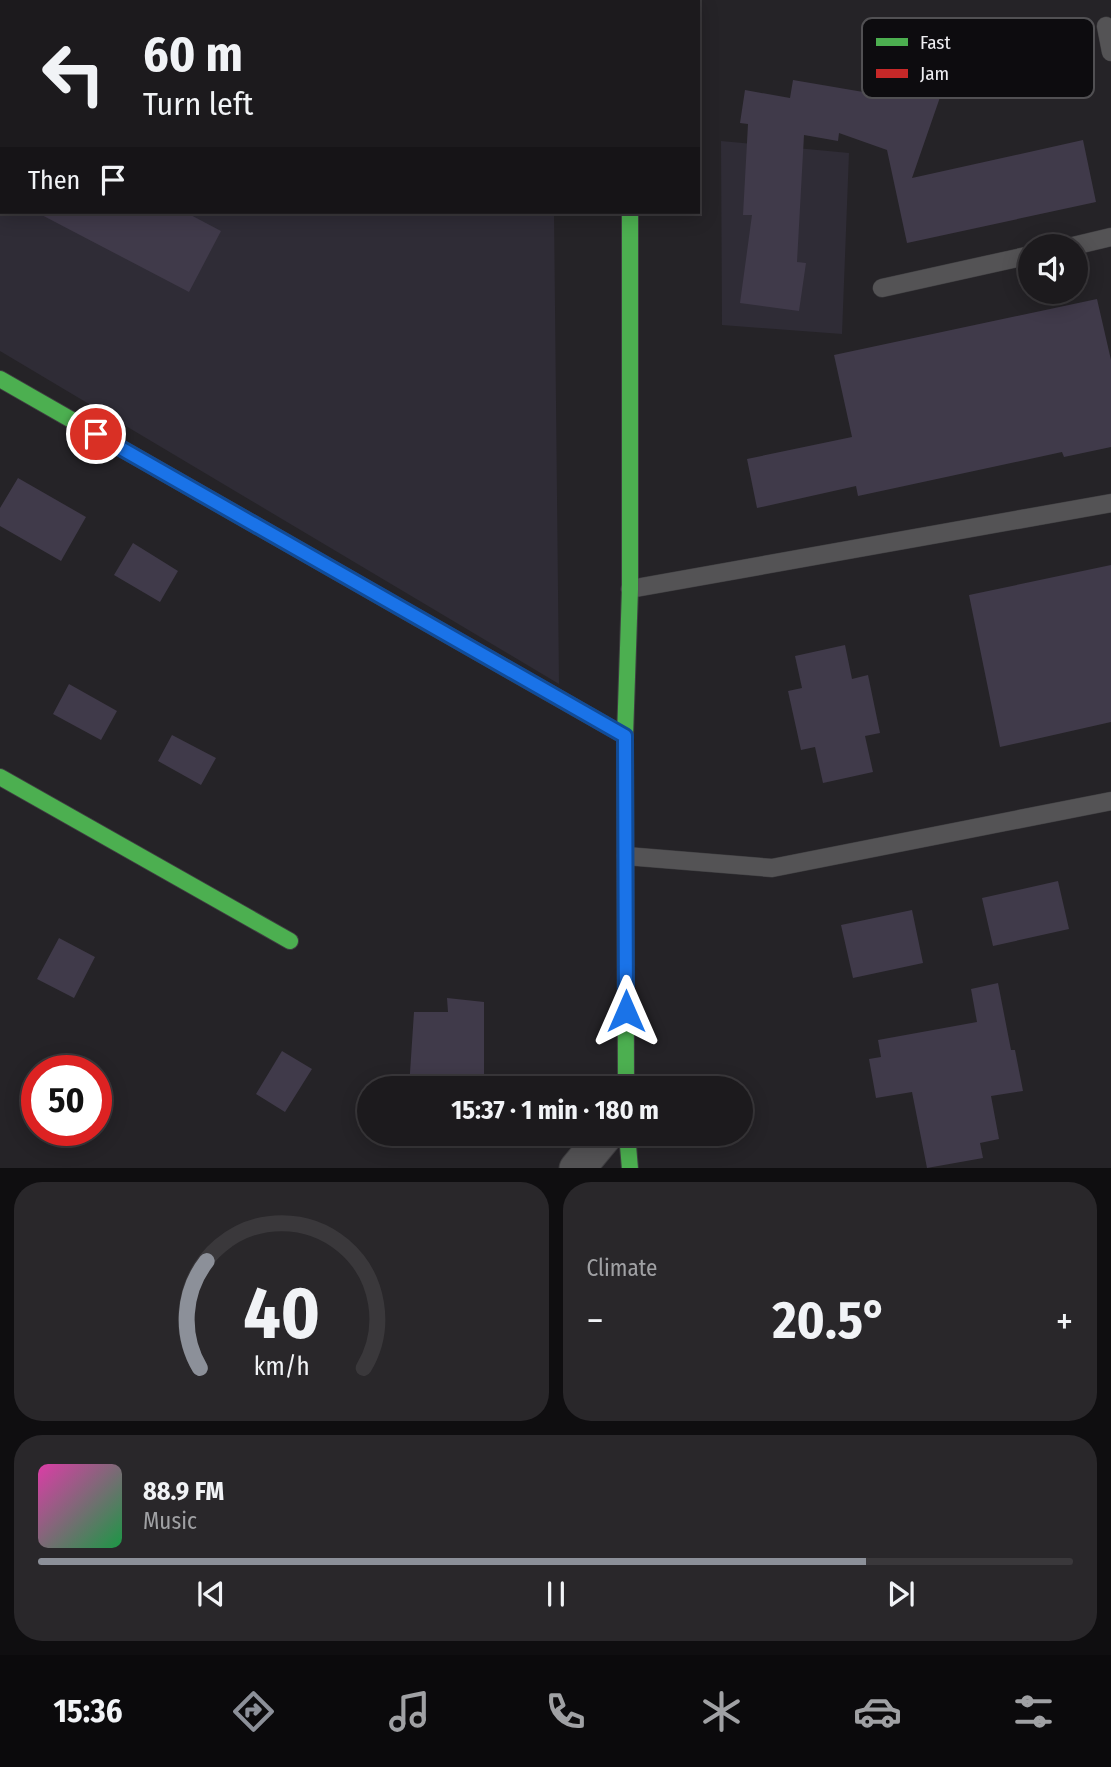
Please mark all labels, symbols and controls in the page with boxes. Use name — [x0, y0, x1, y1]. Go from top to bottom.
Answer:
legend — [862, 18, 1094, 98]
text: 60 m — [143, 25, 243, 84]
icon: left — [28, 28, 119, 119]
text: Fast — [920, 31, 951, 54]
text: Jam — [920, 62, 949, 85]
text: Turn left — [143, 85, 253, 123]
icon: arrive — [94, 161, 132, 199]
text: Then — [28, 165, 80, 196]
map controls — [1018, 234, 1088, 304]
button: sound — [1018, 234, 1088, 304]
pin — [66, 404, 126, 464]
icon: arrive — [77, 415, 115, 453]
position arrow — [589, 974, 663, 1048]
speed limit sign: 50 — [21, 1055, 112, 1146]
text: 15:37 · 1 min · 180 m — [451, 1095, 659, 1126]
text: Climate — [587, 1254, 657, 1282]
text: 40 — [243, 1270, 320, 1357]
text: 20.5° — [773, 1289, 887, 1352]
text: − — [587, 1298, 604, 1344]
text: + — [1056, 1298, 1073, 1344]
text: km/h — [253, 1351, 309, 1381]
text: 88.9 FM — [143, 1476, 224, 1507]
text: Music — [143, 1507, 197, 1535]
icon: previous — [192, 1575, 230, 1613]
icon: pause — [537, 1575, 575, 1613]
icon: next — [882, 1575, 920, 1613]
icon: directions — [229, 1687, 278, 1736]
icon: music — [385, 1687, 434, 1736]
icon: phone — [541, 1687, 590, 1736]
icon: climate — [697, 1687, 746, 1736]
icon: car — [853, 1687, 902, 1736]
icon: filters — [1009, 1687, 1058, 1736]
text: 15:36 — [53, 1692, 122, 1730]

